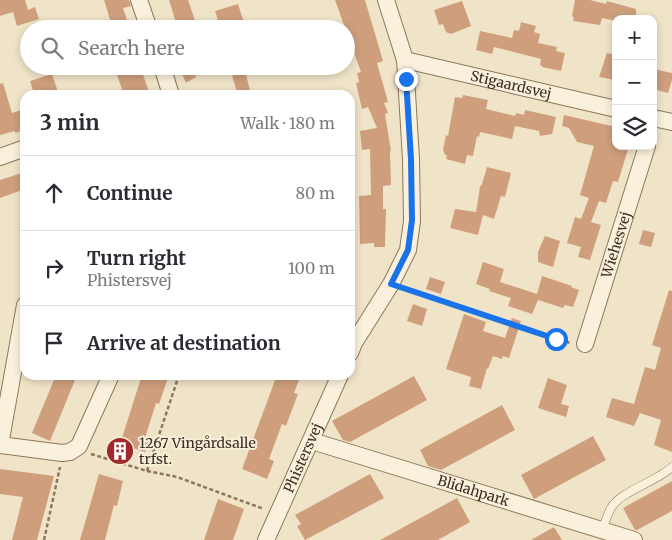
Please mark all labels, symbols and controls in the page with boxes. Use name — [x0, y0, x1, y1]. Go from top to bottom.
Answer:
map controls — [612, 15, 657, 150]
button: + — [612, 15, 657, 60]
search box — [20, 20, 355, 75]
icon: search — [38, 34, 66, 62]
text: Search here — [78, 36, 185, 60]
button: − — [612, 60, 657, 105]
street label: Stigaardsvej — [469, 67, 553, 103]
route end — [395, 68, 418, 91]
button: layers — [612, 105, 657, 150]
text: 3 min — [40, 109, 99, 136]
text: Walk · 180 m — [240, 113, 335, 133]
icon: ahead — [40, 179, 68, 207]
text: Continue — [87, 181, 173, 205]
text: 80 m — [296, 183, 335, 203]
street label: Wiehesvej — [597, 209, 635, 281]
text: Turn right — [87, 246, 186, 270]
icon: right — [40, 254, 68, 282]
text: 100 m — [288, 258, 335, 278]
text: Phistersvej — [87, 270, 172, 290]
route start — [545, 328, 568, 351]
icon: arrive — [40, 329, 68, 357]
text: Arrive at destination — [87, 331, 281, 355]
street label: Phistersvej — [279, 420, 326, 496]
place label: 1267 Vingårdsalle trfst. — [139, 434, 256, 468]
building icon: 1267 Vingårdsalle trfst. — [105, 436, 135, 466]
street label: Blidahpark — [435, 471, 512, 510]

